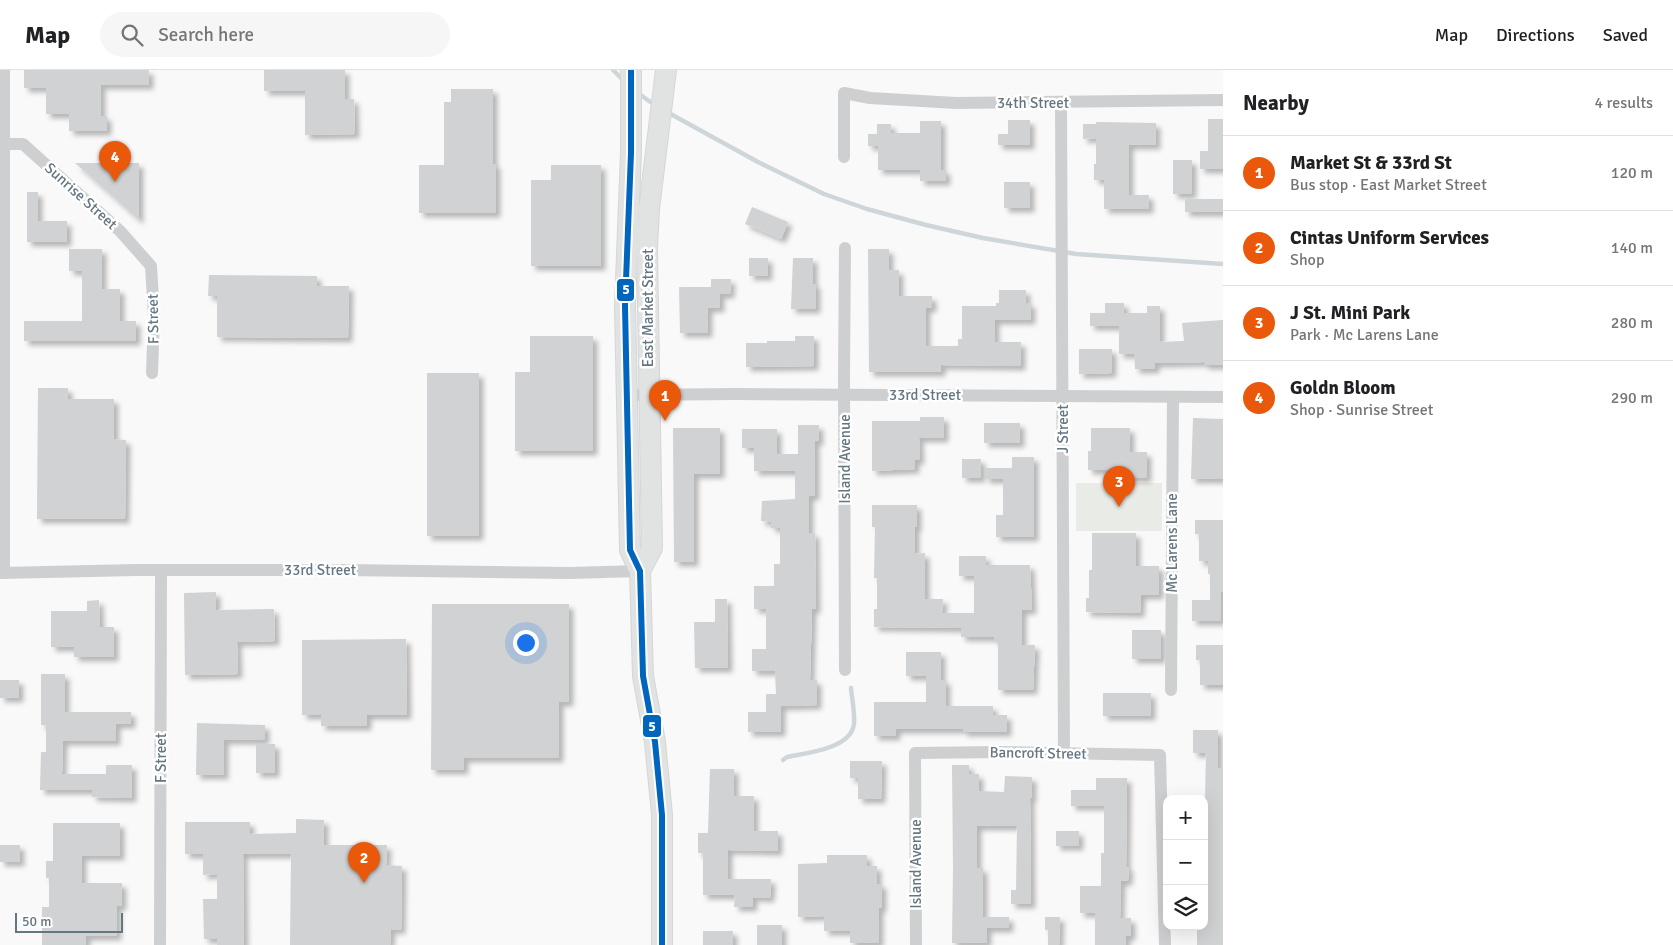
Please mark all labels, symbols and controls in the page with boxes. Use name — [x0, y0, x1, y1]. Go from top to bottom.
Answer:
search box — [100, 12, 450, 57]
text: Map — [25, 20, 70, 50]
icon: search — [118, 21, 146, 49]
text: Search here — [158, 23, 254, 47]
text: Map — [1435, 24, 1468, 46]
text: Directions — [1496, 24, 1575, 46]
text: Saved — [1603, 24, 1648, 46]
text: Nearby — [1243, 90, 1309, 116]
text: 4 results — [1594, 93, 1653, 113]
street label: 34th Street — [997, 94, 1069, 112]
pin: 4 — [99, 141, 131, 182]
text: Market St & 33rd St — [1290, 151, 1452, 175]
street label: Sunrise Street — [41, 159, 121, 233]
text: 1 — [1255, 163, 1263, 183]
text: 120 m — [1611, 163, 1653, 183]
text: Bus stop · East Market Street — [1290, 175, 1487, 195]
text: Cintas Uniform Services — [1290, 226, 1489, 250]
text: 2 — [1255, 238, 1263, 258]
text: 140 m — [1611, 238, 1653, 258]
street label: East Market Street — [639, 249, 657, 367]
text: Shop — [1290, 250, 1324, 270]
line badge: 5 — [616, 278, 635, 302]
text: 5 — [622, 281, 630, 298]
street label: F Street — [144, 294, 162, 344]
text: J St. Mini Park — [1290, 301, 1410, 325]
text: 3 — [1255, 313, 1263, 333]
text: 280 m — [1611, 313, 1653, 333]
text: Park · Mc Larens Lane — [1290, 325, 1439, 345]
text: Goldn Bloom — [1290, 376, 1396, 400]
pin: 1 — [649, 380, 681, 421]
street label: 33rd Street — [889, 386, 961, 404]
text: 4 — [1255, 388, 1263, 408]
text: 290 m — [1611, 388, 1653, 408]
text: Shop · Sunrise Street — [1290, 400, 1433, 420]
street label: J Street — [1054, 404, 1072, 454]
street label: Island Avenue — [836, 414, 854, 504]
pin: 3 — [1103, 466, 1135, 507]
street label: Mc Larens Lane — [1163, 493, 1181, 593]
street label: 33rd Street — [284, 561, 356, 579]
your location — [513, 630, 539, 656]
line badge: 5 — [642, 714, 662, 738]
text: 5 — [648, 718, 656, 735]
street label: F Street — [152, 733, 170, 783]
street label: Bancroft Street — [989, 743, 1087, 763]
map controls — [1163, 795, 1208, 930]
button: + — [1163, 795, 1208, 840]
street label: Island Avenue — [907, 819, 925, 909]
button: − — [1163, 840, 1208, 885]
pin: 2 — [348, 842, 380, 883]
button: layers — [1163, 885, 1208, 930]
scale bar — [15, 910, 122, 933]
text: 50 m — [22, 913, 51, 930]

